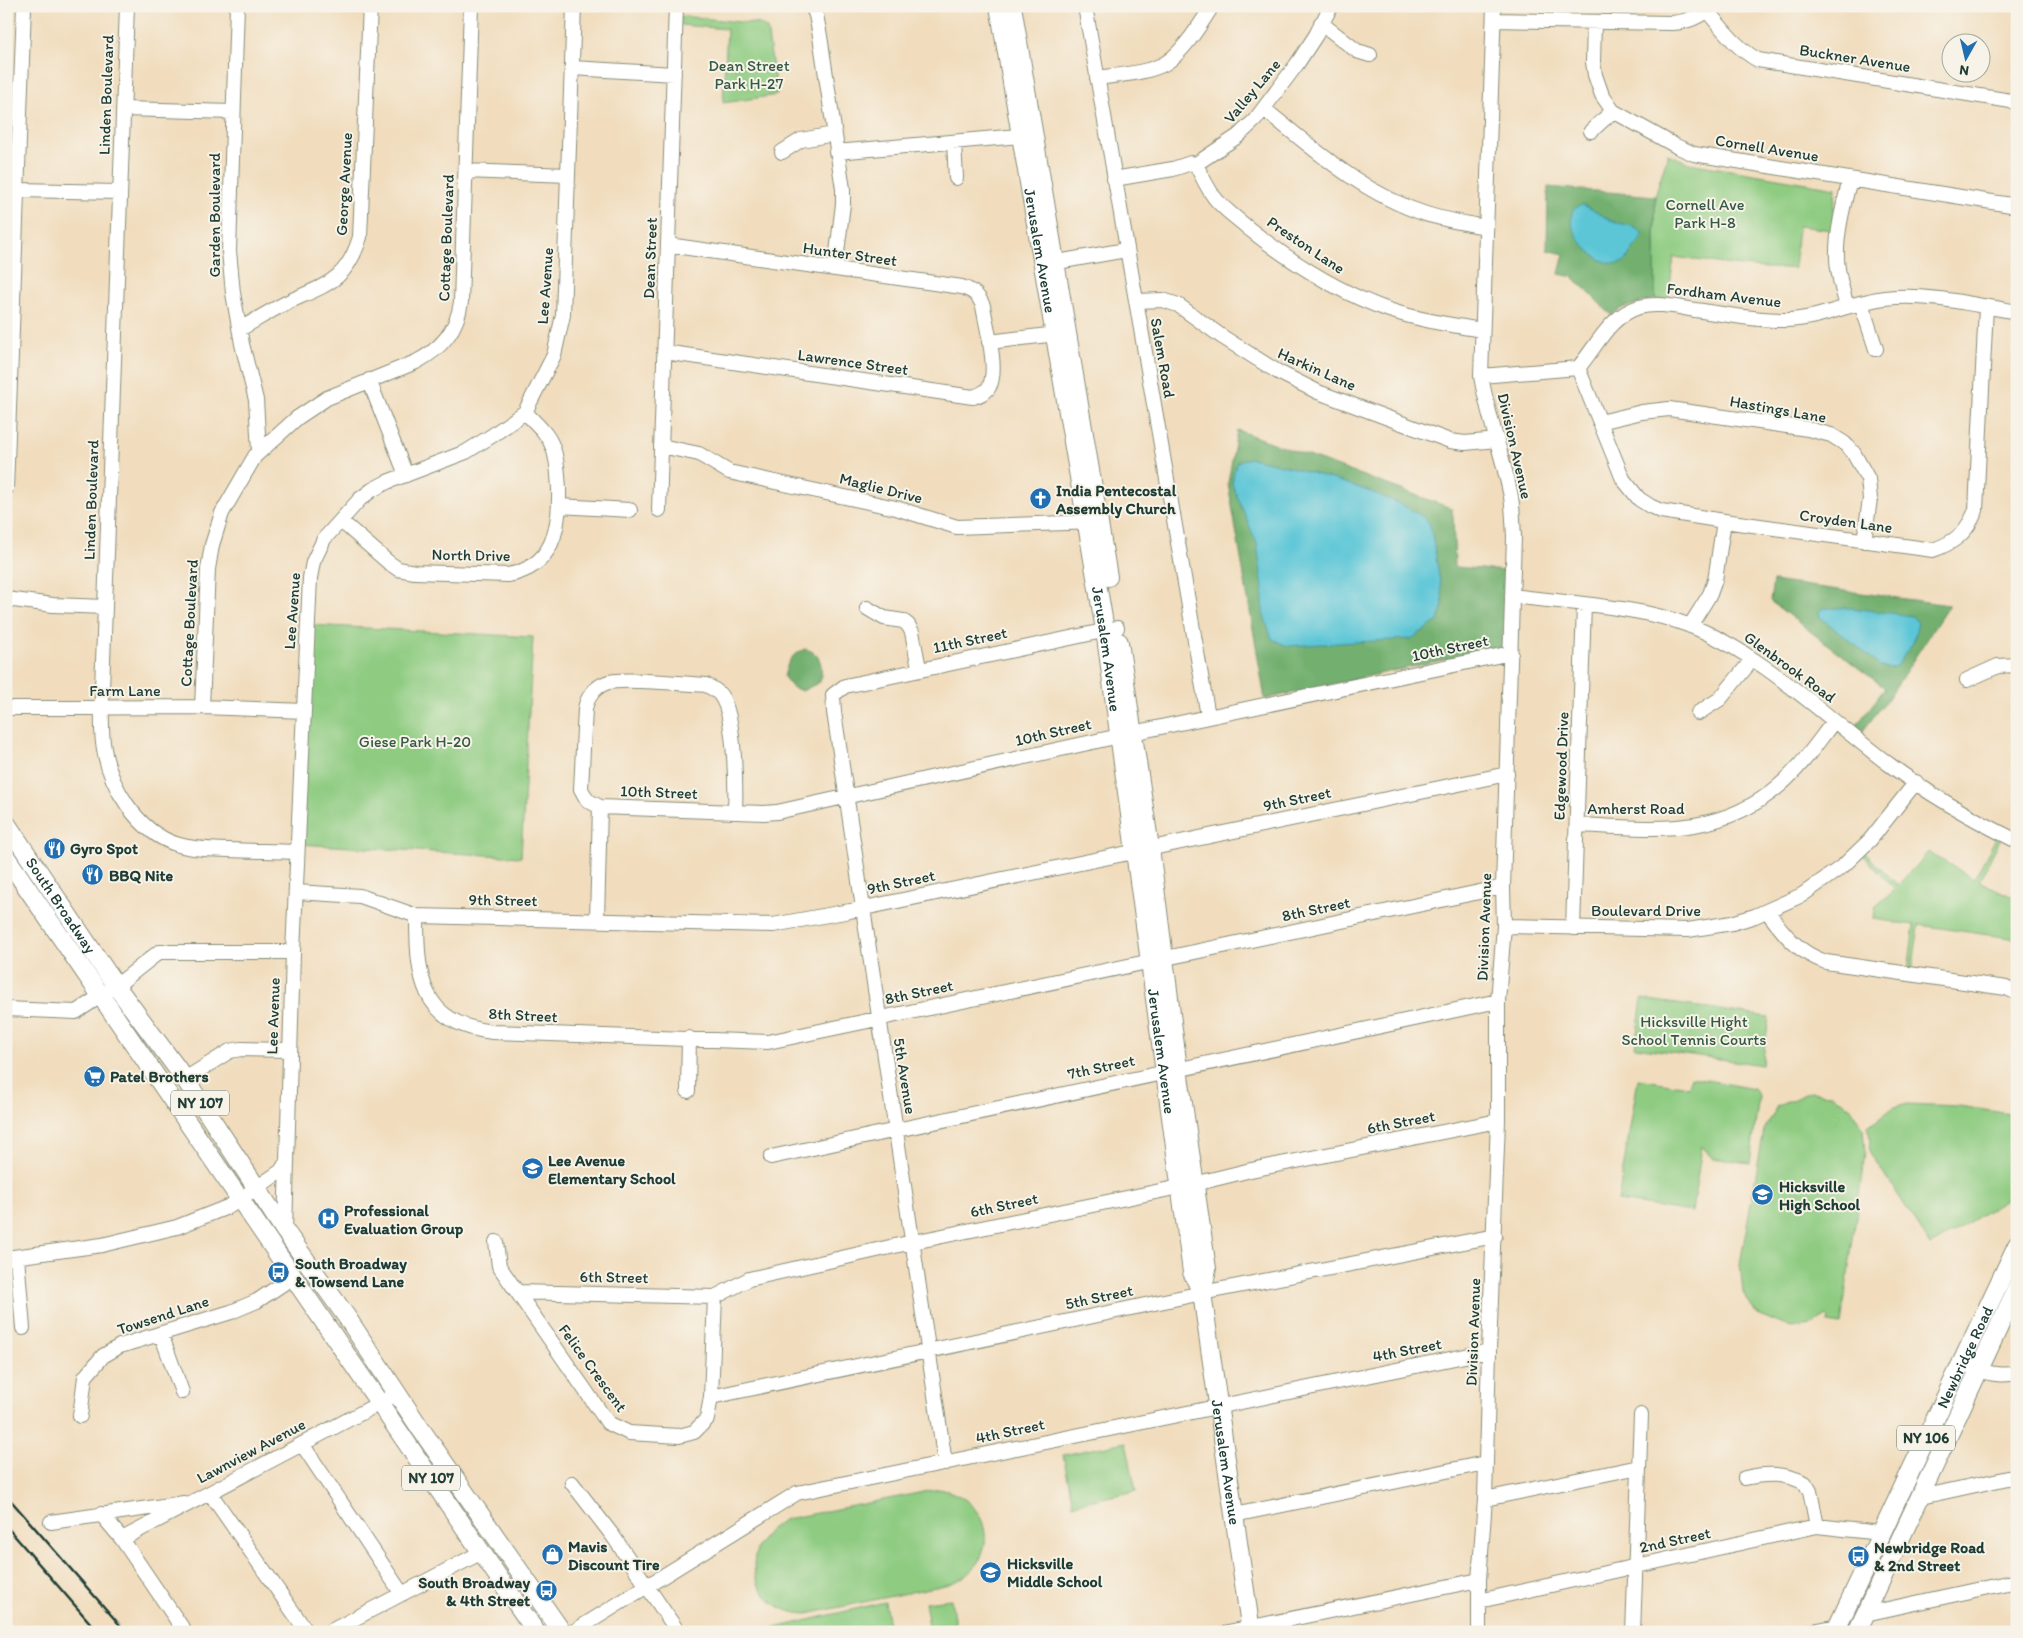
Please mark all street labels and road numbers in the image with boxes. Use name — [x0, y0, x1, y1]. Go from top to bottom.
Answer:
street label: Linden Boulevard — [94, 34, 118, 155]
street label: Buckner Avenue — [1798, 40, 1912, 76]
street label: Valley Lane — [1220, 55, 1284, 127]
street label: Cornell Avenue — [1714, 130, 1820, 166]
street label: George Avenue — [332, 132, 356, 236]
street label: Garden Boulevard — [205, 152, 224, 277]
street label: Cottage Boulevard — [434, 174, 458, 302]
street label: Jerusalem Avenue — [1021, 187, 1060, 314]
street label: Preston Lane — [1264, 212, 1348, 278]
street label: Dean Street — [639, 217, 661, 299]
street label: Hunter Street — [802, 238, 898, 270]
street label: Lee Avenue — [533, 247, 557, 325]
street label: Fordham Avenue — [1666, 279, 1782, 311]
street label: Salem Road — [1147, 316, 1179, 400]
street label: Harkin Lane — [1275, 343, 1359, 395]
street label: Lawrence Street — [797, 345, 909, 379]
street label: Division Avenue — [1494, 391, 1536, 501]
street label: Hastings Lane — [1728, 391, 1828, 427]
street label: Linden Boulevard — [79, 439, 103, 560]
street label: Maglie Drive — [837, 468, 925, 508]
street label: Croyden Lane — [1798, 505, 1894, 537]
street label: North Drive — [431, 545, 511, 565]
street label: Cottage Boulevard — [176, 558, 202, 687]
street label: Lee Avenue — [280, 572, 304, 650]
street label: Jerusalem Avenue — [1088, 585, 1125, 713]
street label: 11th Street — [931, 623, 1009, 657]
street label: Glenbrook Road — [1740, 627, 1840, 707]
street label: 10th Street — [1410, 631, 1490, 665]
street label: Farm Lane — [89, 681, 161, 700]
street label: Edgewood Drive — [1550, 711, 1572, 821]
street label: 10th Street — [1013, 714, 1093, 750]
street label: 10th Street — [620, 781, 698, 803]
street label: 9th Street — [1261, 783, 1333, 815]
street label: Amherst Road — [1587, 799, 1685, 818]
street label: South Broadway — [22, 853, 101, 957]
street label: 9th Street — [865, 866, 937, 898]
street label: Division Avenue — [1473, 873, 1495, 981]
street label: 9th Street — [468, 890, 538, 910]
street label: 8th Street — [1280, 893, 1352, 925]
street label: Boulevard Drive — [1591, 901, 1701, 920]
street label: 8th Street — [883, 976, 955, 1008]
street label: Lee Avenue — [262, 977, 284, 1055]
street label: Jerusalem Avenue — [1144, 987, 1180, 1115]
street label: 8th Street — [488, 1004, 558, 1026]
street label: 5th Avenue — [890, 1037, 920, 1116]
street label: 7th Street — [1066, 1051, 1136, 1083]
road number: NY 107 — [171, 1090, 229, 1116]
street label: 6th Street — [1365, 1106, 1437, 1138]
street label: 6th Street — [968, 1189, 1040, 1221]
street label: 6th Street — [579, 1267, 649, 1287]
street label: Division Avenue — [1462, 1278, 1484, 1386]
street label: 5th Street — [1063, 1281, 1135, 1313]
street label: Towsend Lane — [115, 1291, 211, 1339]
street label: Newbridge Road — [1932, 1302, 1997, 1411]
street label: Felice Crescent — [555, 1320, 631, 1416]
street label: 4th Street — [1371, 1334, 1443, 1366]
street label: Jerusalem Avenue — [1208, 1398, 1245, 1526]
street label: Lawnview Avenue — [193, 1414, 309, 1488]
street label: 4th Street — [974, 1414, 1046, 1448]
road number: NY 106 — [1897, 1426, 1955, 1450]
road number: NY 107 — [402, 1466, 460, 1490]
street label: 2nd Street — [1638, 1523, 1712, 1557]

